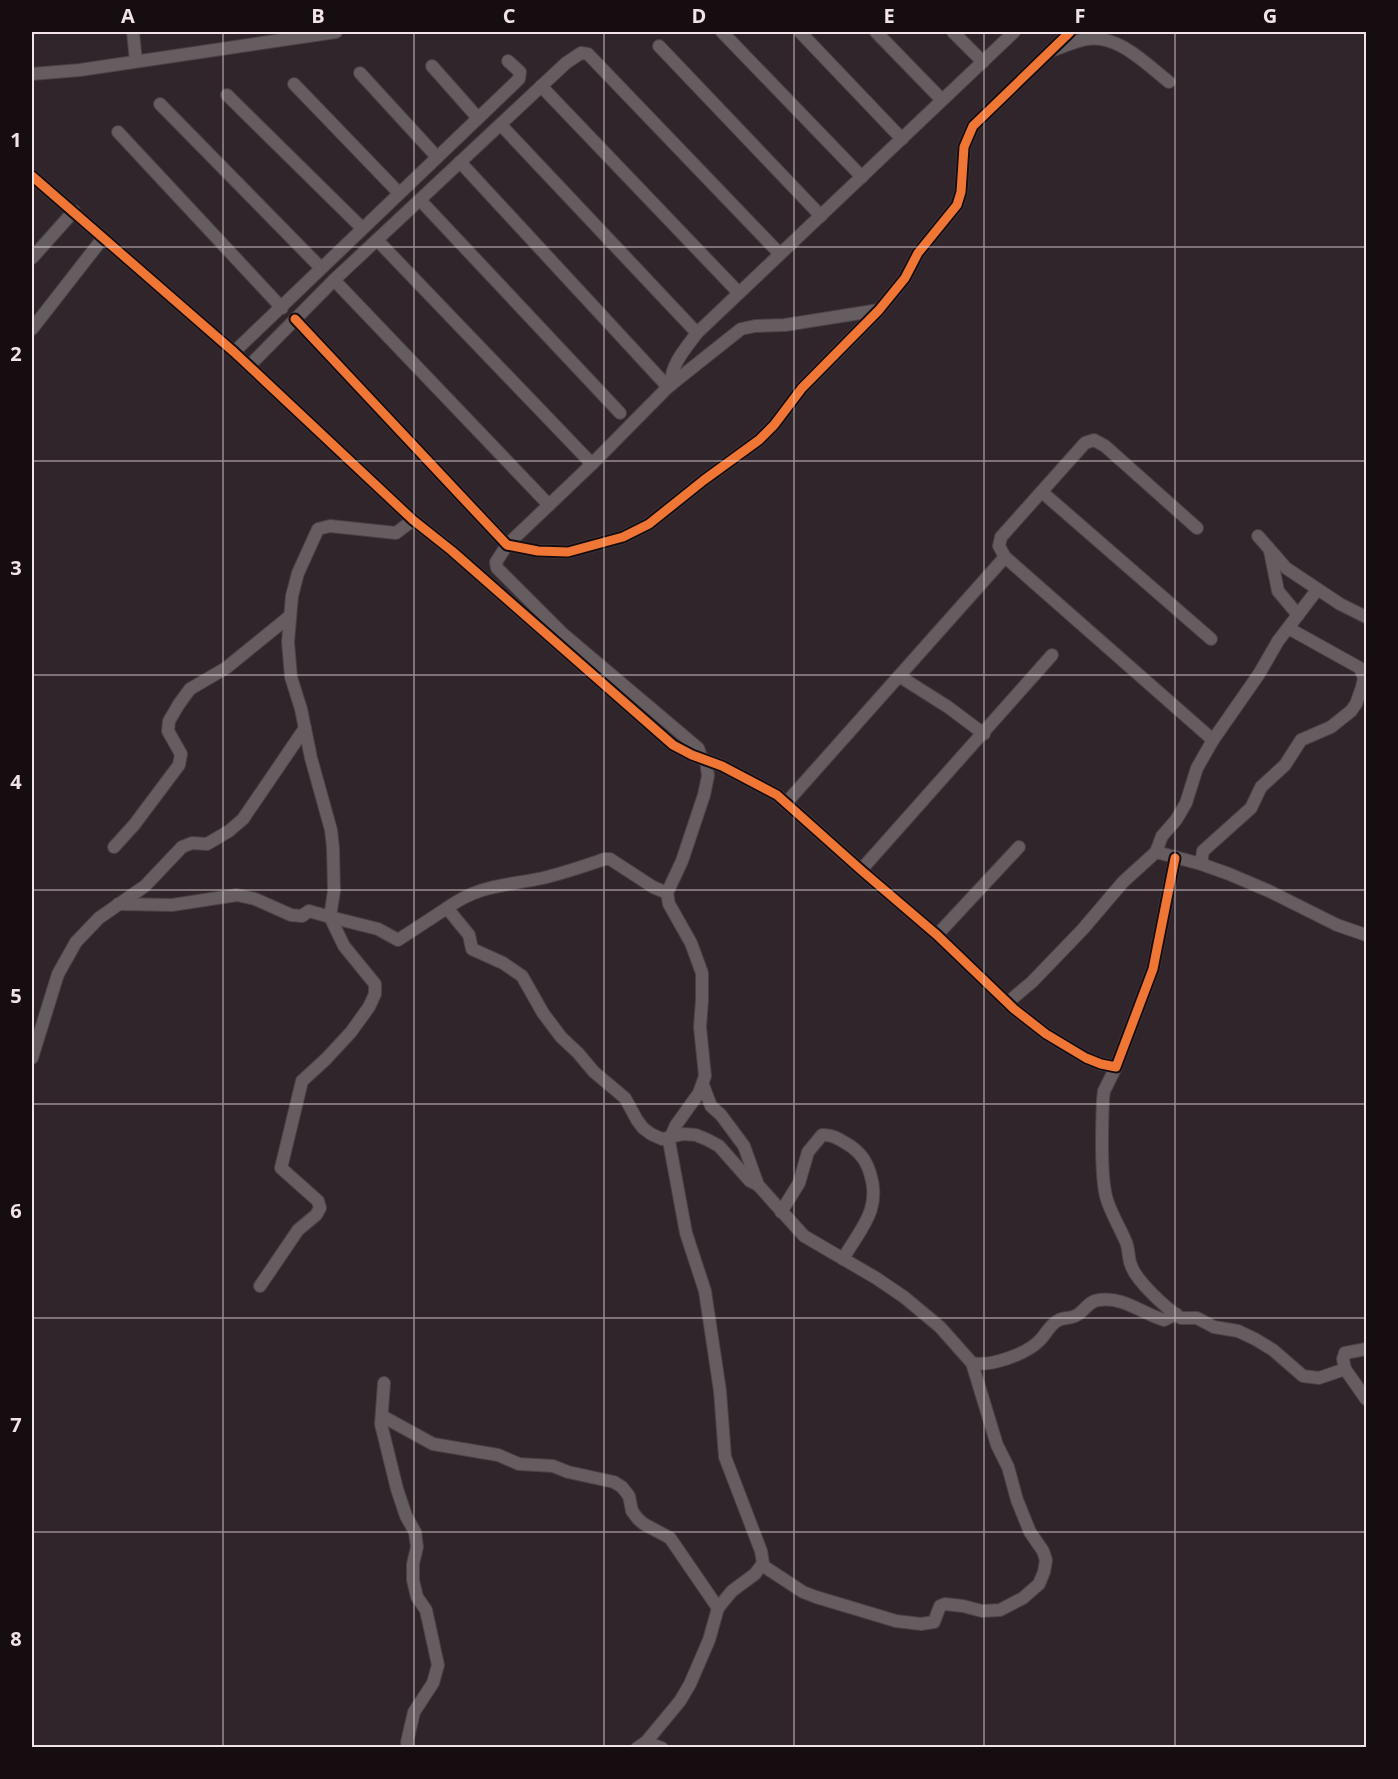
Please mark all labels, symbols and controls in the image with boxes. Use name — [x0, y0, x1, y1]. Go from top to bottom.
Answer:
text: A — [121, 2, 135, 29]
text: B — [311, 2, 325, 29]
text: C — [503, 2, 516, 29]
text: D — [692, 2, 706, 29]
text: E — [883, 2, 895, 29]
text: F — [1075, 2, 1085, 29]
text: G — [1263, 2, 1277, 29]
text: 1 — [10, 126, 22, 153]
text: 2 — [10, 340, 22, 367]
text: 3 — [10, 554, 22, 581]
text: 4 — [10, 768, 22, 795]
text: 5 — [10, 982, 22, 1009]
text: 6 — [10, 1197, 22, 1224]
text: 7 — [10, 1411, 22, 1438]
text: 8 — [10, 1625, 22, 1652]

